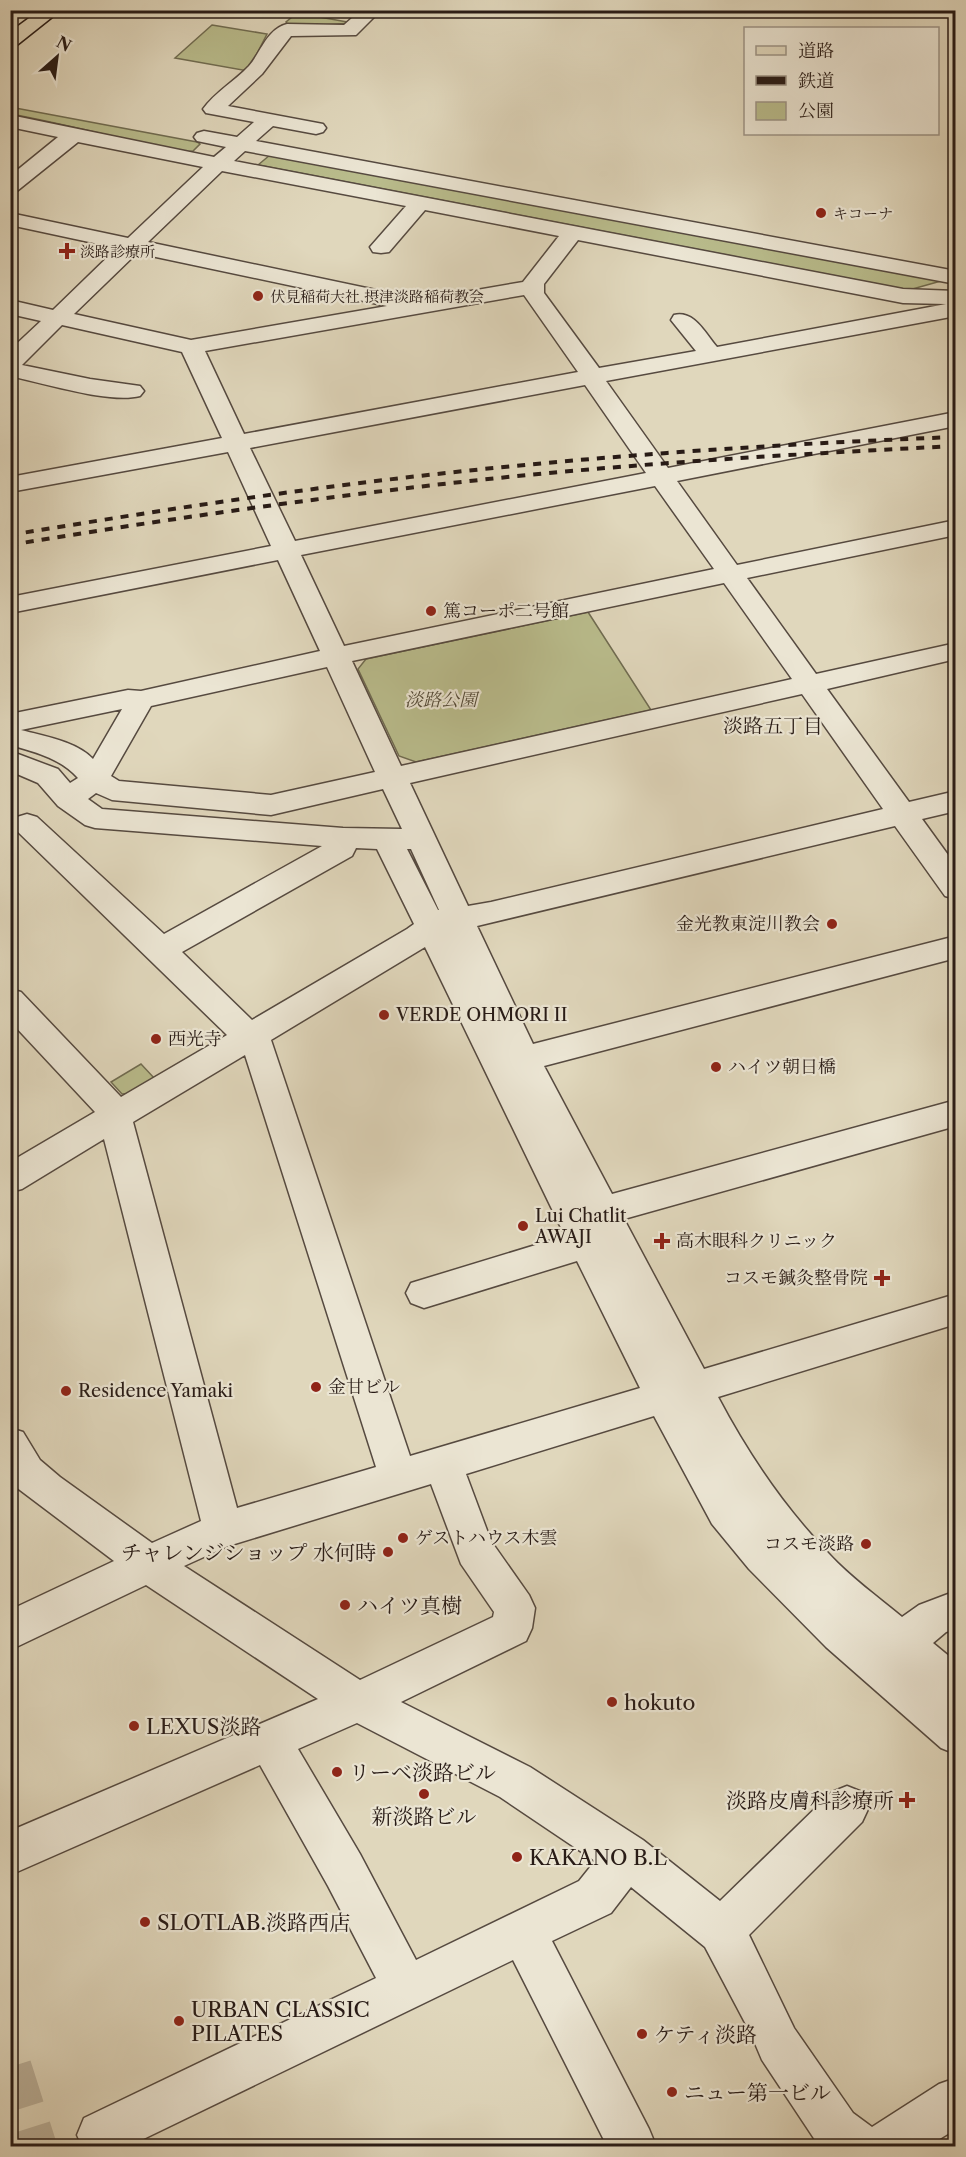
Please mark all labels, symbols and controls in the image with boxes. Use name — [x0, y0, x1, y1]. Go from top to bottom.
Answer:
north arrow — [27, 27, 87, 87]
legend — [744, 27, 939, 135]
text: N — [53, 32, 75, 56]
text: 道路 — [798, 40, 834, 62]
text: 鉄道 — [798, 70, 834, 92]
text: 公園 — [798, 100, 834, 122]
place label: キコーナ — [833, 204, 893, 223]
marker: キコーナ — [814, 206, 828, 220]
marker: 淡路診療所 — [58, 242, 76, 260]
place label: 淡路診療所 — [80, 242, 155, 261]
place label: 伏見稲荷大社 摂津淡路稲荷教会 — [270, 287, 484, 306]
marker: 伏見稲荷大社 摂津淡路稲荷教会 — [251, 289, 265, 303]
place label: 篤コーポ二号館 — [443, 600, 569, 622]
marker: 篤コーポ二号館 — [424, 604, 438, 618]
park label: 淡路公園 — [405, 689, 480, 711]
district label: 淡路五丁目 — [723, 714, 823, 738]
place label: 金光教東淀川教会 — [676, 913, 820, 935]
marker: 金光教東淀川教会 — [825, 917, 839, 931]
place label: VERDE OHMORI II — [395, 1004, 567, 1026]
marker: VERDE OHMORI II — [377, 1008, 391, 1022]
place label: 西光寺 — [168, 1028, 222, 1050]
marker: 西光寺 — [149, 1032, 163, 1046]
place label: ハイツ朝日橋 — [728, 1056, 836, 1078]
marker: ハイツ朝日橋 — [709, 1060, 723, 1074]
place label: Lui Chatlit AWAJI — [534, 1205, 627, 1248]
marker: Lui Chatlit AWAJI — [516, 1219, 530, 1233]
place label: 高木眼科クリニック — [676, 1230, 837, 1252]
marker: 高木眼科クリニック — [653, 1232, 671, 1250]
place label: コスモ鍼灸整骨院 — [724, 1267, 868, 1289]
marker: コスモ鍼灸整骨院 — [873, 1269, 891, 1287]
place label: 金甘ビル — [328, 1376, 400, 1398]
place label: Residence Yamaki — [78, 1380, 234, 1402]
marker: 金甘ビル — [309, 1380, 323, 1394]
marker: Residence Yamaki — [59, 1384, 73, 1398]
place label: ゲストハウス木雲 — [415, 1527, 557, 1549]
marker: ゲストハウス木雲 — [396, 1531, 410, 1545]
place label: コスモ淡路 — [764, 1533, 854, 1555]
marker: コスモ淡路 — [859, 1537, 873, 1551]
place label: チャレンジショップ 水何時 — [121, 1540, 376, 1565]
marker: チャレンジショップ 水何時 — [381, 1545, 395, 1559]
place label: ハイツ真樹 — [357, 1593, 462, 1618]
marker: ハイツ真樹 — [338, 1598, 352, 1612]
place label: hokuto — [624, 1690, 695, 1715]
marker: hokuto — [605, 1695, 619, 1709]
place label: LEXUS淡路 — [146, 1714, 261, 1739]
marker: LEXUS淡路 — [127, 1719, 141, 1733]
place label: リーベ淡路ビル — [349, 1760, 496, 1785]
marker: リーベ淡路ビル — [330, 1765, 344, 1779]
marker: 新淡路ビル — [417, 1787, 431, 1801]
place label: 淡路皮膚科診療所 — [726, 1788, 894, 1813]
marker: 淡路皮膚科診療所 — [898, 1791, 916, 1809]
place label: 新淡路ビル — [372, 1804, 477, 1829]
place label: KAKANO B.L — [529, 1845, 667, 1870]
marker: KAKANO B.L — [510, 1850, 524, 1864]
place label: SLOTLAB.淡路西店 — [157, 1910, 350, 1935]
marker: SLOTLAB.淡路西店 — [138, 1915, 152, 1929]
place label: URBAN CLASSIC PILATES — [191, 1997, 370, 2046]
marker: URBAN CLASSIC PILATES — [172, 2014, 186, 2028]
place label: ケティ淡路 — [654, 2022, 757, 2047]
marker: ケティ淡路 — [635, 2027, 649, 2041]
place label: ニュー第一ビル — [684, 2080, 831, 2105]
marker: ニュー第一ビル — [665, 2085, 679, 2099]

